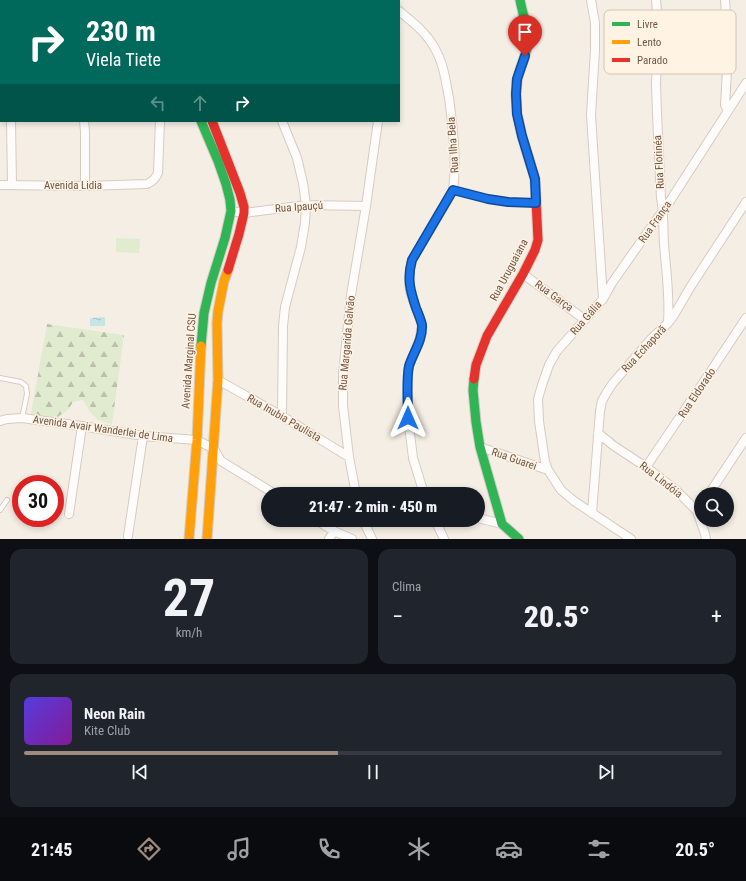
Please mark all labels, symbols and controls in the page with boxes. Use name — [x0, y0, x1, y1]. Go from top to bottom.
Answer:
legend — [604, 10, 736, 74]
text: 230 m — [86, 15, 156, 48]
pin — [508, 15, 542, 56]
icon: right — [20, 16, 72, 68]
text: Livre — [637, 18, 658, 31]
icon: arrive — [514, 21, 536, 43]
text: Lento — [637, 36, 662, 49]
text: Viela Tiete — [86, 49, 161, 70]
text: Parado — [637, 54, 668, 67]
icon: left — [147, 92, 169, 114]
icon: ahead — [189, 92, 211, 114]
icon: right — [231, 92, 253, 114]
street label: Rua Ilha Bela — [445, 116, 461, 174]
street label: Rua Florinéa — [651, 135, 667, 189]
street label: Avenida Lidia — [44, 179, 102, 192]
street label: Rua Ipauçú — [275, 199, 323, 215]
street label: Rua França — [636, 199, 674, 245]
street label: Rua Uruguaiana — [487, 237, 531, 303]
street label: Rua Garça — [532, 278, 576, 314]
street label: Rua Margarida Galvão — [336, 294, 358, 391]
street label: Rua Gália — [568, 298, 604, 338]
street label: Avenida Marginal CSU — [179, 313, 199, 409]
street label: Rua Echaporã — [619, 323, 669, 375]
street label: Rua Eldorado — [676, 365, 719, 420]
street label: Rua Inubia Paulista — [245, 392, 323, 444]
position arrow — [387, 397, 429, 439]
street label: Avenida Avair Wanderlei de Lima — [32, 413, 174, 445]
street label: Rua Guarei — [490, 445, 538, 473]
street label: Rua Lindóia — [637, 459, 685, 501]
speed limit sign: 30 — [12, 475, 64, 527]
map controls — [694, 487, 734, 527]
button: search — [694, 487, 734, 527]
text: 21:47 · 2 min · 450 m — [309, 498, 437, 516]
text: 27 — [163, 568, 215, 629]
text: Clima — [392, 579, 421, 594]
text: 20.5° — [524, 599, 590, 634]
text: − — [392, 604, 403, 629]
text: + — [711, 604, 722, 629]
text: km/h — [176, 625, 202, 640]
text: Neon Rain — [84, 705, 145, 723]
text: Kite Club — [84, 723, 130, 738]
icon: previous — [129, 761, 151, 783]
icon: pause — [362, 761, 384, 783]
icon: next — [595, 761, 617, 783]
icon: directions — [135, 835, 163, 863]
icon: music — [225, 835, 253, 863]
icon: phone — [315, 835, 343, 863]
icon: climate — [405, 835, 433, 863]
icon: car — [495, 835, 523, 863]
icon: filters — [585, 835, 613, 863]
text: 21:45 — [31, 839, 72, 860]
text: 20.5° — [675, 839, 715, 860]

